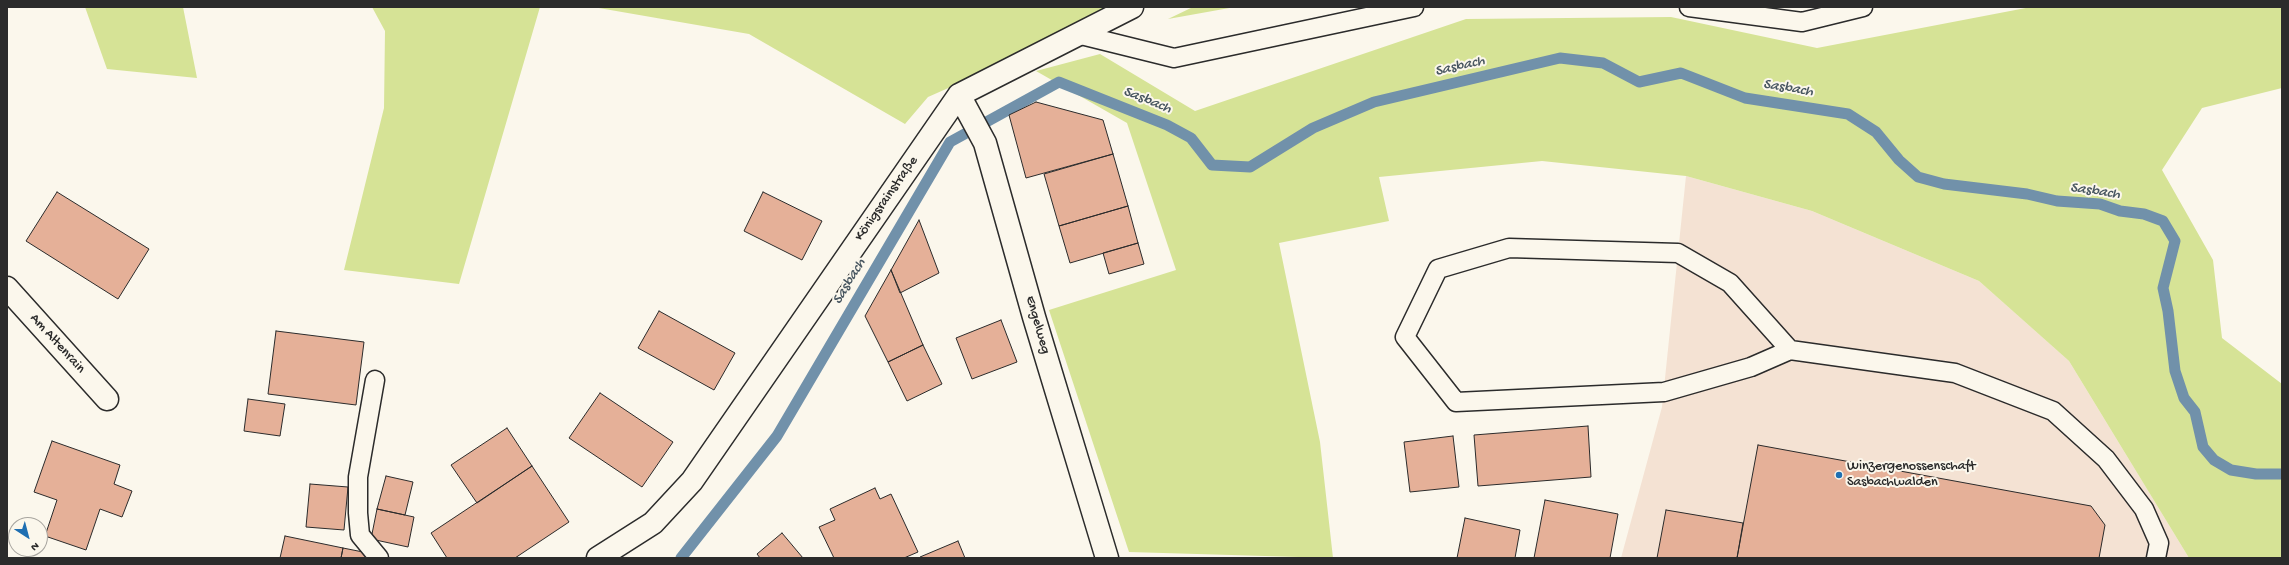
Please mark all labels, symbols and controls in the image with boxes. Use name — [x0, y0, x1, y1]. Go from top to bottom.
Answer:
water label: Sasbach — [1434, 53, 1486, 81]
water label: Sasbach — [1762, 76, 1814, 102]
water label: Sasbach — [1120, 83, 1174, 119]
street label: Königsrainstraße — [852, 153, 922, 245]
water label: Sasbach — [2069, 180, 2121, 204]
water label: Sasbach — [829, 256, 871, 308]
street label: Engelweg — [1021, 294, 1053, 356]
street label: Am Altenrain — [26, 311, 88, 377]
place label: Winzergenossenschaft Sasbachwalden — [1847, 459, 1975, 492]
marker: Winzergenossenschaft Sasbachwalden — [1834, 470, 1844, 480]
north arrow — [8, 517, 48, 557]
text: N — [28, 539, 41, 553]

